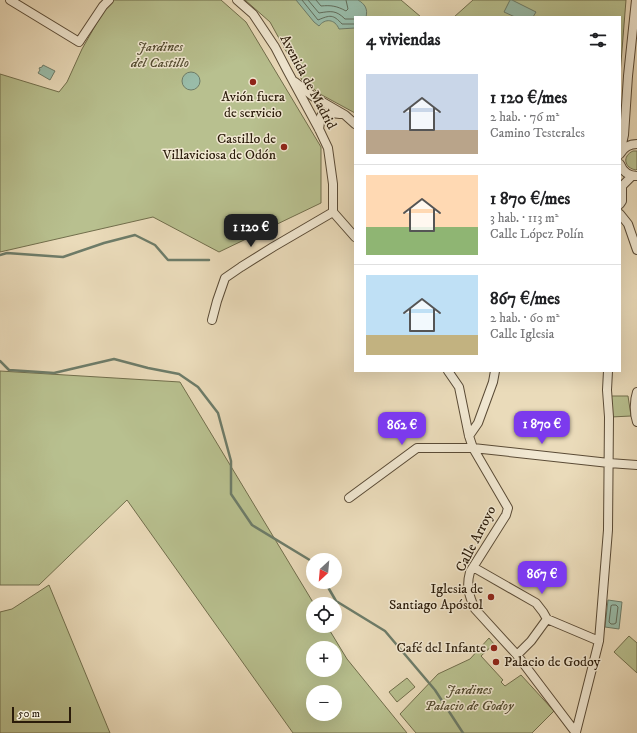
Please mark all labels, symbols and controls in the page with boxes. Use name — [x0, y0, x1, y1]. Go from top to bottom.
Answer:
text: 4 viviendas — [366, 29, 440, 51]
icon: filters — [587, 29, 609, 51]
street label: Avenida de Madrid — [275, 32, 341, 132]
park label: Jardines del Castillo — [130, 38, 189, 72]
marker: Avión fuera de servicio — [248, 77, 258, 87]
text: 1 120 €/mes — [490, 87, 567, 109]
place label: Avión fuera de servicio — [221, 88, 285, 122]
icon: home — [398, 90, 446, 138]
text: 2 hab. · 76 m² — [490, 109, 559, 125]
text: Camino Testerales — [490, 125, 585, 141]
place label: Castillo de Villaviciosa de Odón — [162, 130, 277, 164]
marker: Castillo de Villaviciosa de Odón — [279, 142, 289, 152]
text: 1 870 €/mes — [490, 188, 570, 210]
icon: home — [398, 191, 446, 239]
text: 3 hab. · 113 m² — [490, 210, 559, 226]
pin: 1 120 € — [214, 214, 288, 248]
text: 1 120 € — [233, 219, 269, 235]
text: Calle López Polín — [490, 226, 584, 242]
text: 867 €/mes — [490, 288, 560, 310]
icon: home — [398, 291, 446, 339]
text: 2 hab. · 60 m² — [490, 310, 560, 326]
text: Calle Iglesia — [490, 326, 554, 342]
pin: 1 870 € — [505, 411, 579, 445]
pin: 862 € — [374, 412, 430, 446]
text: 1 870 € — [523, 416, 561, 432]
text: 862 € — [387, 417, 417, 433]
street label: Calle Arroyo — [452, 503, 500, 575]
north arrow — [306, 553, 342, 589]
map controls — [306, 553, 342, 721]
pin: 867 € — [514, 561, 570, 595]
text: 867 € — [527, 566, 557, 582]
place label: Iglesia de Santiago Apóstol — [389, 580, 484, 614]
marker: Iglesia de Santiago Apóstol — [486, 592, 496, 602]
button: locate — [306, 597, 342, 633]
place label: Café del Infante — [397, 639, 486, 657]
button: + — [306, 641, 342, 677]
marker: Café del Infante — [489, 643, 499, 653]
place label: Palacio de Godoy — [504, 653, 601, 671]
marker: Palacio de Godoy — [491, 657, 501, 667]
park label: Jardines Palacio de Godoy — [425, 681, 515, 715]
button: − — [306, 685, 342, 721]
scale bar — [12, 705, 71, 724]
text: 50 m — [18, 707, 40, 721]

